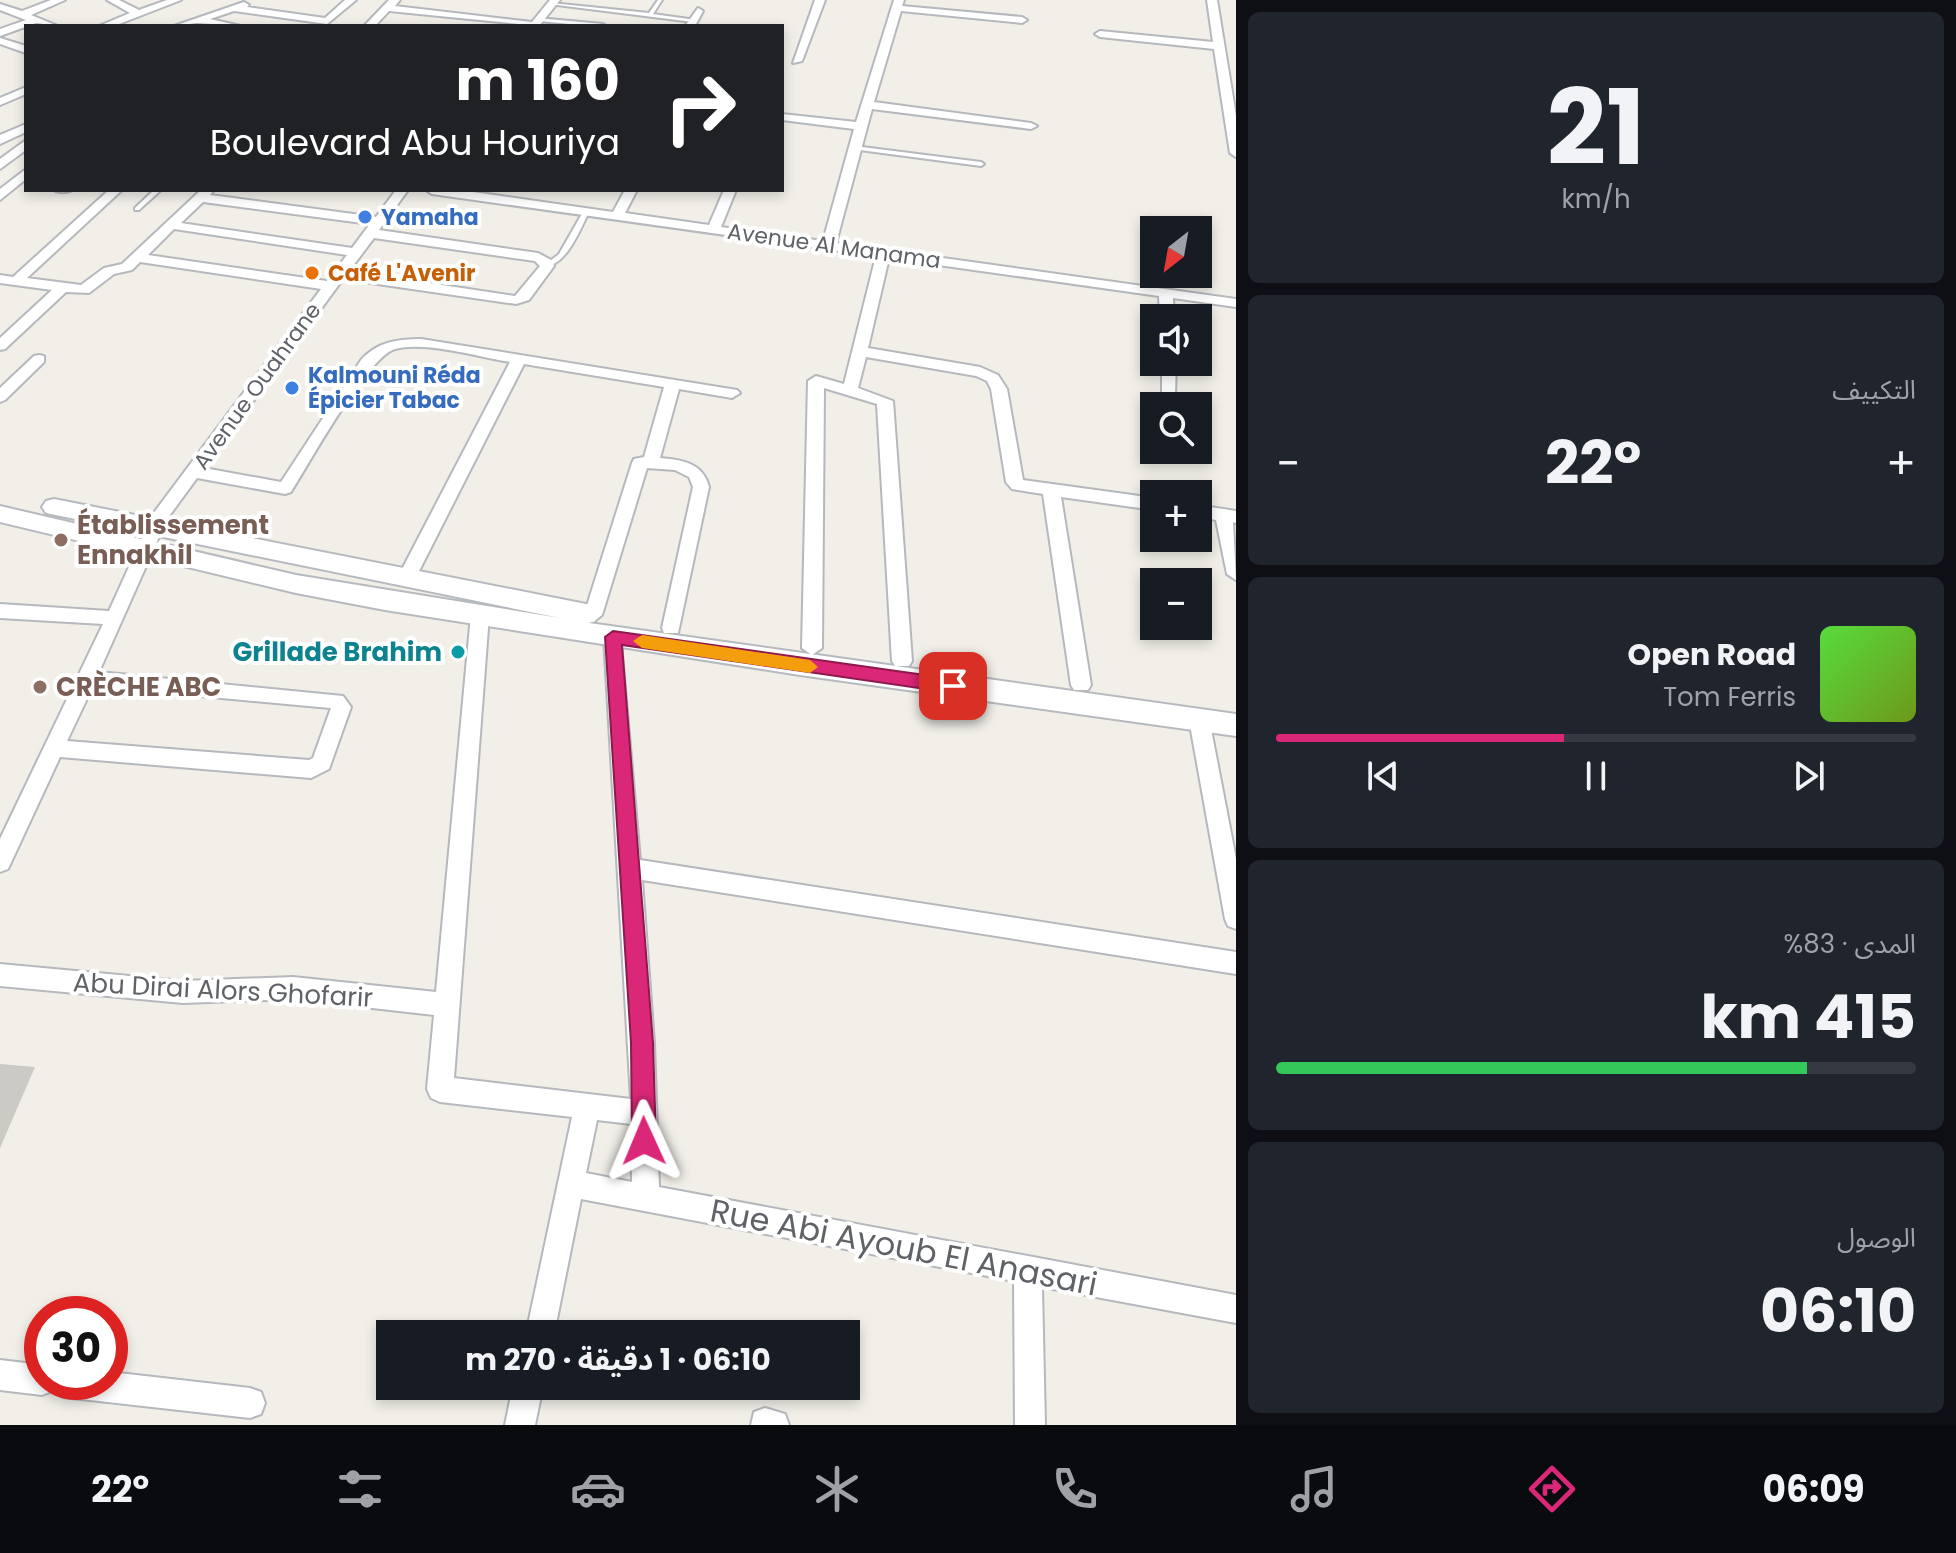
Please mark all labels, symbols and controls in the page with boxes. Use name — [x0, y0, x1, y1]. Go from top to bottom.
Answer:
text: 160 m — [456, 41, 620, 120]
text: 21 — [1547, 55, 1645, 200]
icon: right — [648, 56, 752, 160]
text: Boulevard Abu Houriya — [210, 117, 620, 168]
text: km/h — [1561, 181, 1631, 217]
place label: Yamaha — [381, 202, 479, 233]
marker: Yamaha — [356, 208, 374, 226]
street label: Avenue Al Manama — [725, 216, 943, 276]
north arrow — [1140, 216, 1212, 288]
map controls — [1140, 216, 1212, 640]
place label: Café L'Avenir — [328, 258, 475, 289]
marker: Café L'Avenir — [303, 264, 321, 282]
street label: Avenue Ouahrane — [186, 296, 328, 476]
button: sound — [1140, 304, 1212, 376]
place label: Kalmouni Réda Épicier Tabac — [308, 360, 481, 416]
text: التكييف — [1832, 372, 1916, 408]
marker: Kalmouni Réda Épicier Tabac — [283, 379, 301, 397]
button: search — [1140, 392, 1212, 464]
text: 22° — [1545, 421, 1641, 505]
text: − — [1276, 433, 1300, 494]
text: + — [1886, 433, 1916, 494]
button: + — [1140, 480, 1212, 552]
place label: Établissement Ennakhil — [77, 507, 269, 573]
marker: Établissement Ennakhil — [52, 531, 70, 549]
button: − — [1140, 568, 1212, 640]
text: Open Road — [1628, 633, 1796, 676]
place label: Grillade Brahim — [233, 634, 442, 670]
marker: Grillade Brahim — [449, 643, 467, 661]
pin — [919, 652, 987, 720]
icon: arrive — [931, 664, 975, 708]
place label: CRÈCHE ABC — [56, 669, 221, 705]
marker: CRÈCHE ABC — [31, 678, 49, 696]
text: Tom Ferris — [1663, 679, 1796, 715]
icon: previous — [1361, 754, 1405, 798]
icon: pause — [1574, 754, 1618, 798]
icon: next — [1787, 754, 1831, 798]
text: المدى · 83% — [1784, 926, 1916, 962]
street label: Abu Dirai Alors Ghofarir — [72, 964, 374, 1016]
text: 415 km — [1700, 975, 1916, 1059]
position arrow — [602, 1099, 686, 1183]
street label: Rue Abi Ayoub El Anasari — [707, 1187, 1101, 1307]
text: الوصول — [1837, 1220, 1916, 1256]
text: 06:10 — [1760, 1269, 1916, 1353]
speed limit sign: 30 — [24, 1296, 128, 1400]
text: 06:10 · 1 دقيقة · 270 m — [465, 1338, 771, 1381]
icon: filters — [332, 1461, 388, 1517]
icon: car — [570, 1461, 626, 1517]
icon: climate — [809, 1461, 865, 1517]
icon: phone — [1047, 1461, 1103, 1517]
icon: music — [1286, 1461, 1342, 1517]
icon: directions — [1524, 1461, 1580, 1517]
text: 22° — [91, 1464, 149, 1515]
text: 06:09 — [1763, 1464, 1865, 1515]

